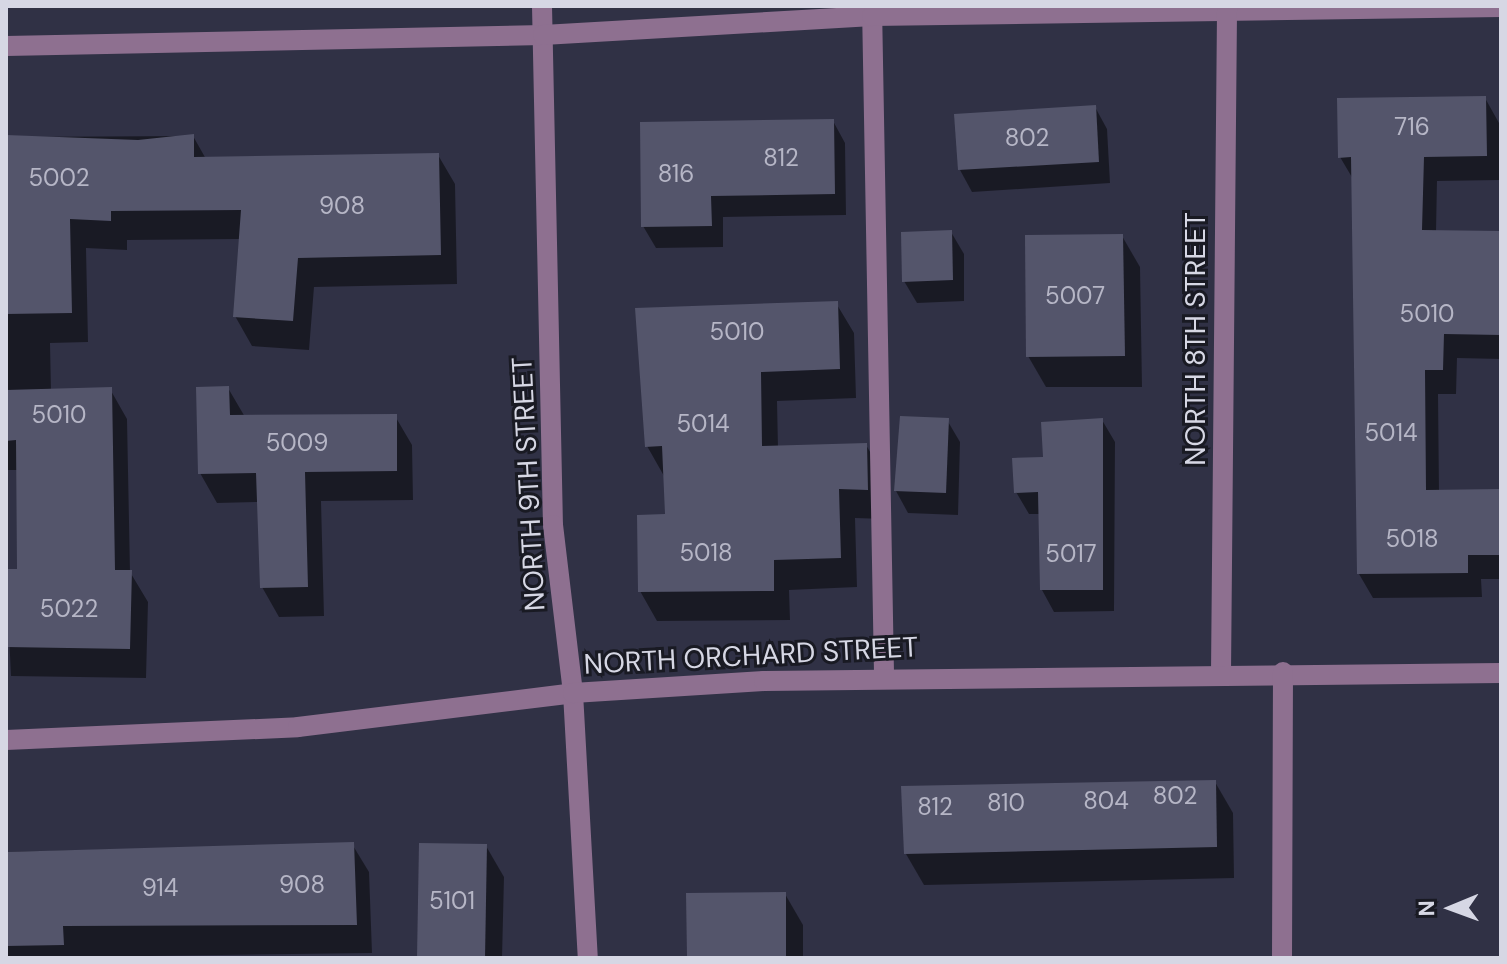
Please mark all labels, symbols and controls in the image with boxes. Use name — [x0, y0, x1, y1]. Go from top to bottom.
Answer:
house number: 716 — [1394, 113, 1430, 141]
house number: 802 — [1005, 124, 1049, 152]
house number: 812 — [763, 144, 799, 172]
house number: 816 — [658, 160, 694, 188]
house number: 5002 — [28, 164, 90, 192]
house number: 908 — [319, 192, 365, 220]
street label: NORTH 8TH STREET — [1179, 212, 1213, 466]
house number: 5007 — [1045, 282, 1105, 310]
house number: 5010 — [1400, 300, 1454, 328]
house number: 5010 — [710, 318, 764, 346]
street label: NORTH 9TH STREET — [506, 356, 552, 612]
house number: 5010 — [32, 401, 86, 429]
house number: 5014 — [676, 410, 730, 438]
house number: 5014 — [1364, 419, 1418, 447]
house number: 5009 — [266, 429, 328, 457]
house number: 5018 — [1385, 525, 1439, 553]
house number: 5018 — [679, 539, 733, 567]
house number: 5017 — [1045, 540, 1097, 568]
house number: 5022 — [40, 595, 98, 623]
street label: NORTH ORCHARD STREET — [583, 630, 919, 682]
house number: 802 — [1153, 782, 1197, 810]
house number: 804 — [1083, 787, 1129, 815]
house number: 810 — [987, 789, 1025, 817]
house number: 812 — [917, 793, 953, 821]
north arrow — [1411, 868, 1491, 948]
house number: 908 — [279, 871, 325, 899]
house number: 914 — [142, 874, 178, 902]
house number: 5101 — [429, 887, 475, 915]
text: N — [1412, 900, 1441, 917]

